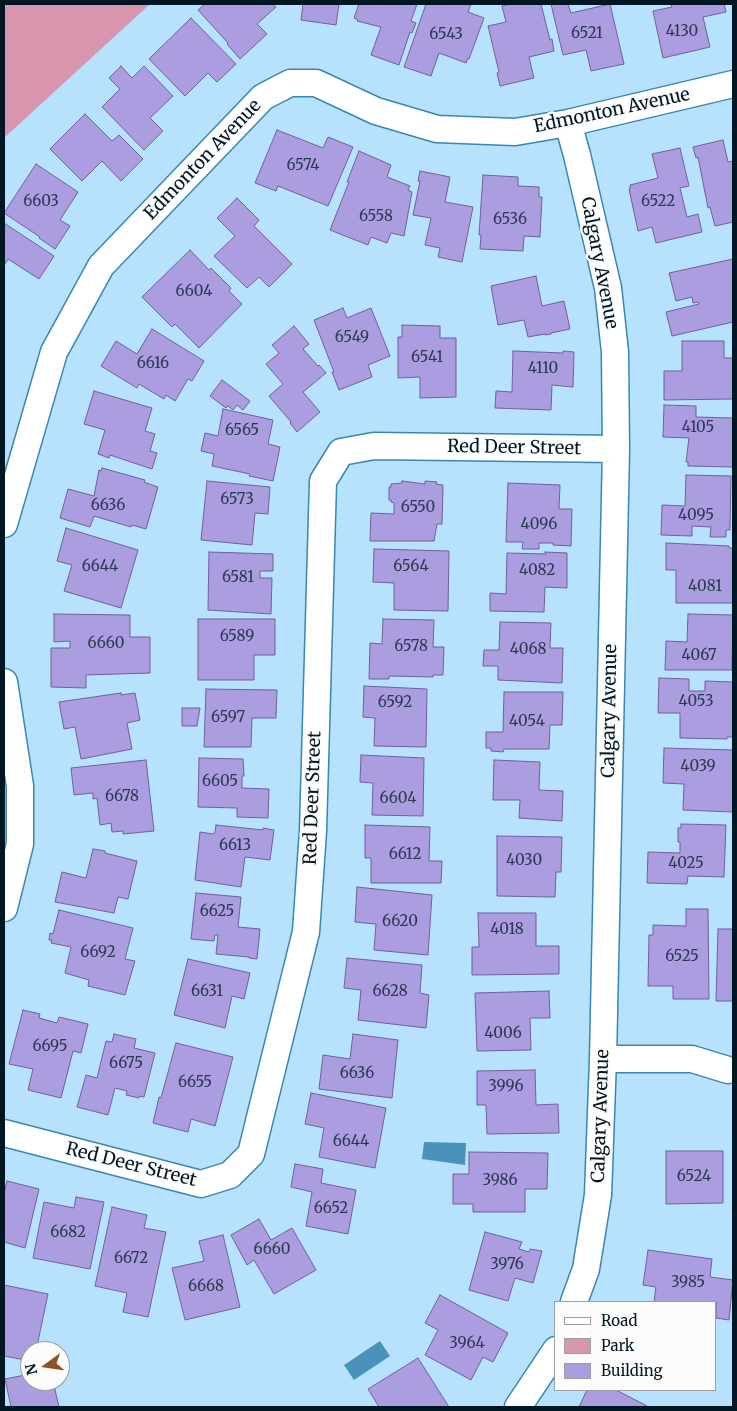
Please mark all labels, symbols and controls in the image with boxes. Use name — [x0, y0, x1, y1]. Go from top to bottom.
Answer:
house number: 4130 — [666, 23, 698, 41]
house number: 6521 — [571, 25, 603, 43]
house number: 6543 — [429, 26, 463, 44]
street label: Edmonton Avenue — [532, 84, 692, 138]
street label: Edmonton Avenue — [140, 95, 266, 225]
house number: 6574 — [286, 157, 320, 175]
house number: 6603 — [23, 193, 59, 211]
house number: 6522 — [641, 193, 675, 211]
street label: Calgary Avenue — [576, 195, 622, 331]
house number: 6558 — [359, 208, 393, 226]
house number: 6536 — [493, 211, 527, 229]
house number: 6604 — [176, 283, 212, 301]
house number: 6549 — [335, 329, 369, 347]
house number: 6541 — [411, 349, 443, 367]
house number: 6616 — [137, 355, 169, 373]
house number: 4110 — [528, 360, 558, 378]
house number: 4105 — [682, 419, 714, 437]
house number: 6565 — [225, 422, 259, 440]
street label: Red Deer Street — [447, 436, 581, 460]
house number: 6573 — [220, 491, 254, 509]
house number: 6636 — [91, 497, 125, 515]
house number: 6550 — [401, 499, 435, 517]
house number: 4095 — [678, 507, 714, 525]
house number: 4096 — [521, 516, 557, 534]
house number: 6644 — [82, 558, 118, 576]
house number: 6564 — [393, 558, 429, 576]
house number: 4082 — [519, 562, 555, 580]
house number: 6581 — [222, 569, 254, 587]
house number: 4081 — [688, 578, 722, 596]
house number: 6589 — [220, 628, 254, 646]
house number: 6660 — [88, 635, 124, 653]
house number: 6578 — [394, 638, 428, 656]
house number: 4068 — [510, 641, 546, 659]
street label: Calgary Avenue — [598, 644, 622, 778]
house number: 4067 — [681, 647, 717, 665]
house number: 4053 — [678, 693, 714, 711]
house number: 6592 — [378, 694, 412, 712]
house number: 6597 — [211, 709, 245, 727]
house number: 4054 — [509, 713, 545, 731]
street label: Red Deer Street — [300, 731, 326, 865]
house number: 4039 — [680, 758, 716, 776]
house number: 6605 — [202, 773, 238, 791]
house number: 6678 — [105, 788, 139, 806]
house number: 6604 — [380, 790, 416, 808]
house number: 6613 — [219, 837, 251, 855]
house number: 6612 — [389, 846, 421, 864]
house number: 4030 — [506, 852, 542, 870]
house number: 4025 — [668, 855, 704, 873]
house number: 6625 — [200, 903, 234, 921]
house number: 6620 — [382, 913, 418, 931]
house number: 4018 — [490, 921, 524, 939]
house number: 6692 — [80, 944, 116, 962]
house number: 6525 — [665, 948, 699, 966]
house number: 6631 — [191, 983, 223, 1001]
house number: 6628 — [372, 983, 408, 1001]
house number: 4006 — [484, 1025, 522, 1043]
house number: 6695 — [32, 1038, 68, 1056]
street label: Calgary Avenue — [588, 1049, 614, 1183]
house number: 6675 — [109, 1055, 143, 1073]
house number: 6636 — [340, 1065, 374, 1083]
house number: 6655 — [178, 1074, 212, 1092]
house number: 3996 — [488, 1078, 524, 1096]
house number: 6644 — [333, 1133, 369, 1151]
street label: Red Deer Street — [63, 1138, 199, 1192]
house number: 6524 — [677, 1168, 711, 1186]
house number: 3986 — [483, 1172, 517, 1190]
house number: 6652 — [314, 1200, 348, 1218]
house number: 6682 — [50, 1224, 86, 1242]
house number: 6660 — [254, 1241, 290, 1259]
house number: 6672 — [114, 1250, 148, 1268]
house number: 3976 — [490, 1256, 524, 1274]
house number: 3985 — [671, 1274, 705, 1292]
house number: 6668 — [188, 1278, 224, 1296]
legend — [554, 1301, 717, 1391]
text: Road — [601, 1311, 637, 1330]
house number: 3964 — [449, 1335, 485, 1353]
text: Park — [601, 1336, 634, 1355]
north arrow — [20, 1341, 70, 1391]
text: Building — [601, 1361, 663, 1380]
text: N — [21, 1362, 41, 1377]

